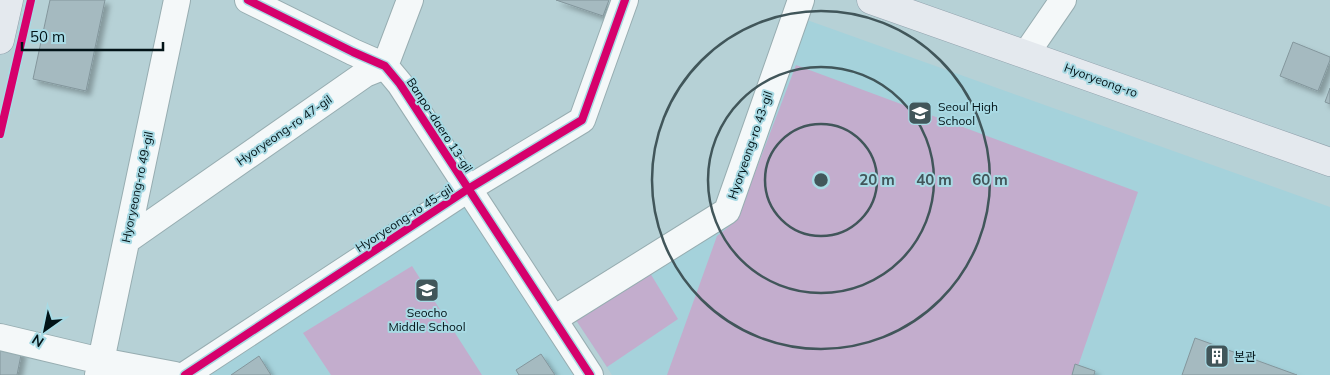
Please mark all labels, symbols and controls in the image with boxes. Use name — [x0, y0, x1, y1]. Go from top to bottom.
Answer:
scale bar — [22, 20, 164, 52]
text: 50 m — [30, 27, 65, 46]
street label: Hyoryeong-ro — [1062, 60, 1140, 100]
street label: Banpo-daero 13-gil — [404, 75, 476, 175]
street label: Hyoryeong-ro 43-gil — [725, 89, 775, 201]
street label: Hyoryeong-ro 47-gil — [233, 91, 335, 169]
place label: Seoul High School — [938, 99, 998, 128]
school or university icon: Seoul High School — [907, 100, 933, 126]
street label: Hyoryeong-ro 49-gil — [118, 130, 156, 244]
text: 20 m — [859, 170, 895, 189]
text: 40 m — [916, 170, 952, 189]
text: 60 m — [972, 170, 1008, 189]
centre of rings — [812, 171, 830, 189]
street label: Hyoryeong-ro 45-gil — [353, 181, 455, 255]
school or university icon: Seocho Middle School — [414, 277, 440, 303]
north arrow — [20, 305, 70, 355]
place label: Seocho Middle School — [388, 305, 466, 334]
text: N — [29, 330, 47, 351]
building icon: 본관 — [1204, 343, 1230, 369]
place label: 본관 — [1234, 349, 1256, 364]

